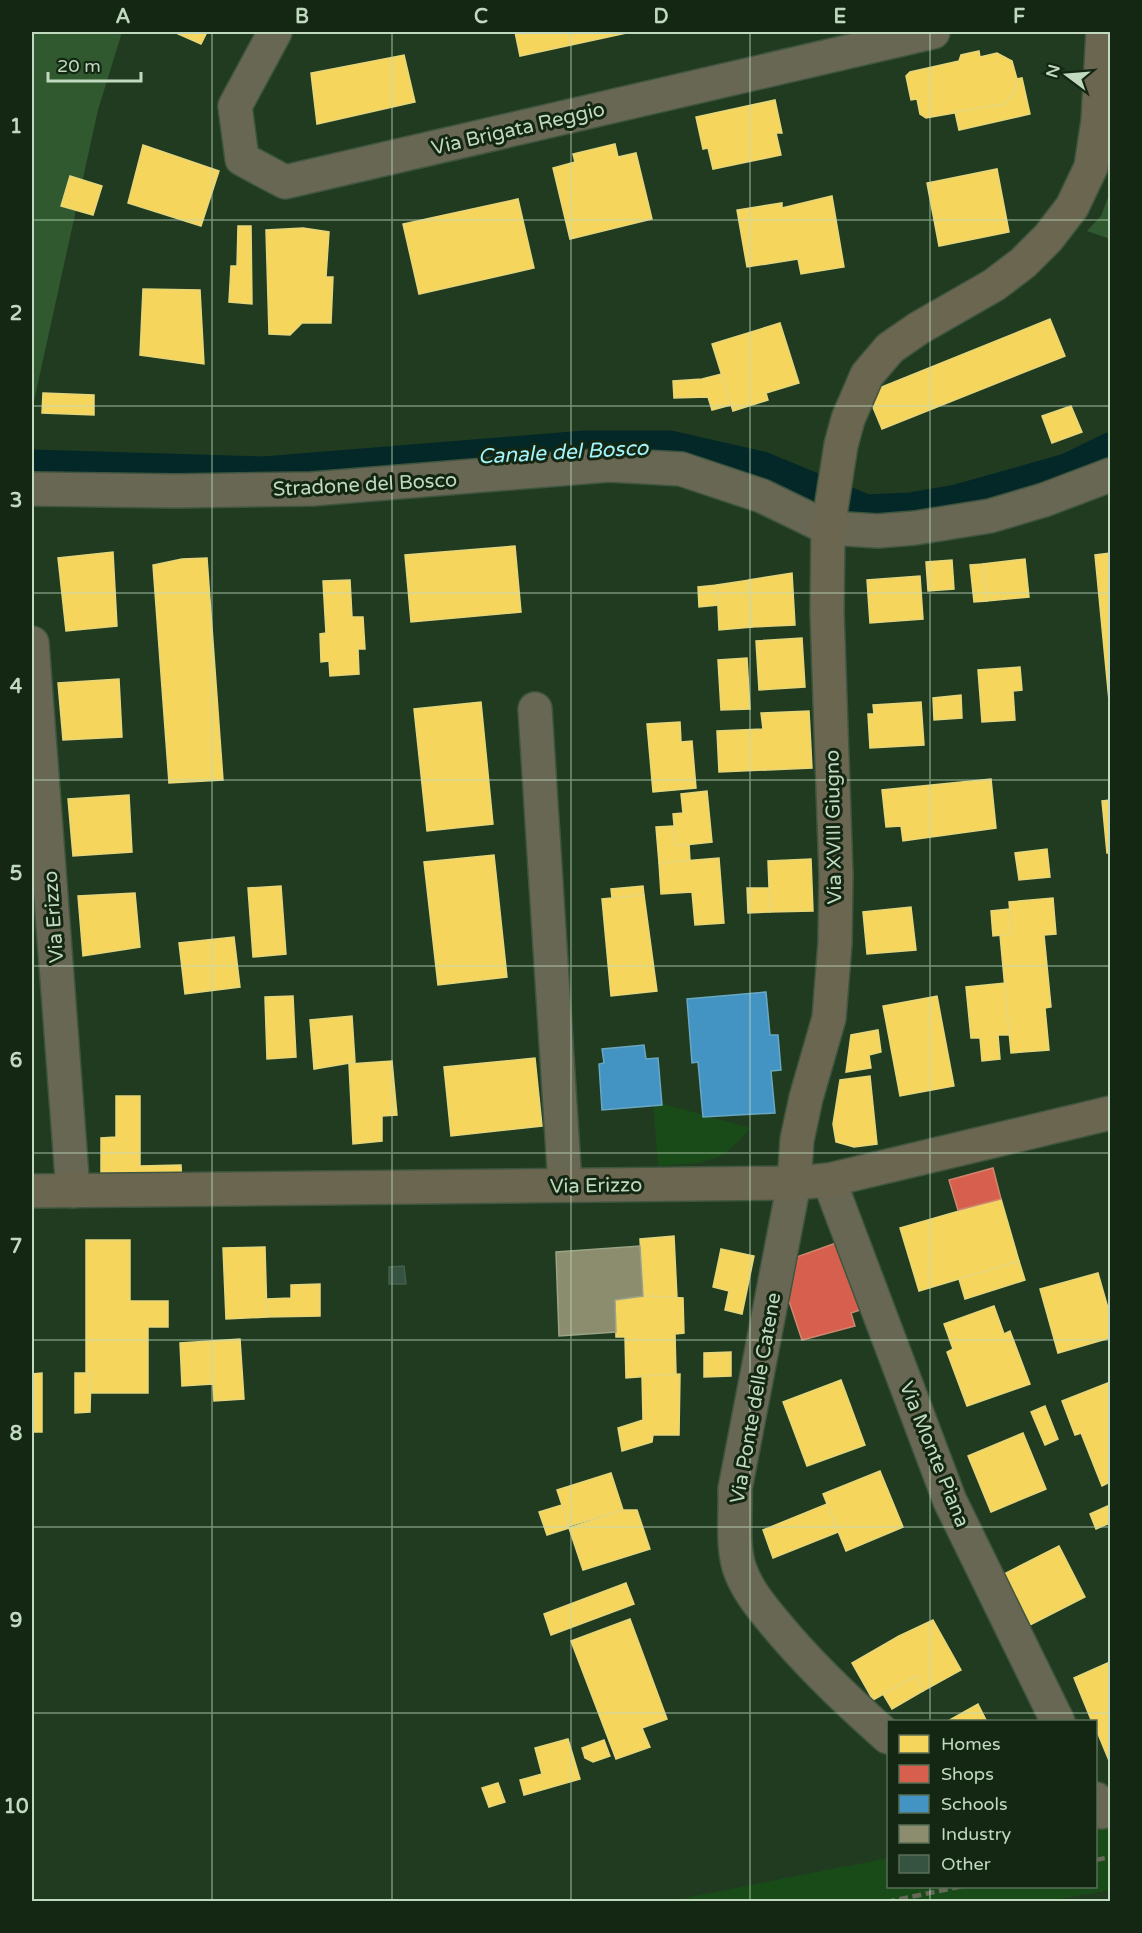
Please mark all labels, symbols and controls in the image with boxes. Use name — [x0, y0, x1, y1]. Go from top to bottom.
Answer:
text: A — [116, 5, 131, 29]
text: B — [295, 5, 309, 29]
text: C — [474, 5, 488, 29]
text: D — [653, 5, 669, 29]
text: E — [834, 5, 847, 29]
text: F — [1013, 5, 1025, 29]
scale bar — [48, 45, 141, 83]
north arrow — [1037, 45, 1097, 105]
text: 20 m — [57, 55, 101, 77]
text: N — [1042, 62, 1065, 80]
street label: Via Brigata Reggio — [429, 97, 607, 161]
text: 1 — [10, 115, 22, 139]
text: 2 — [10, 302, 22, 326]
water label: Canale del Bosco — [477, 435, 650, 469]
street label: Stradone del Bosco — [272, 468, 458, 502]
text: 3 — [10, 489, 22, 513]
text: 4 — [10, 675, 23, 699]
street label: Via XVIII Giugno — [821, 749, 847, 904]
text: 5 — [10, 862, 22, 886]
street label: Via Erizzo — [39, 870, 69, 964]
text: 6 — [10, 1049, 22, 1073]
street label: Via Erizzo — [550, 1173, 642, 1199]
text: 7 — [10, 1235, 22, 1259]
street label: Via Ponte delle Catene — [726, 1291, 786, 1506]
street label: Via Monte Piana — [894, 1378, 974, 1531]
text: 8 — [10, 1422, 22, 1446]
text: 9 — [10, 1609, 22, 1633]
legend — [887, 1720, 1097, 1888]
text: Homes — [941, 1733, 1001, 1755]
text: Shops — [941, 1763, 994, 1785]
text: Schools — [941, 1793, 1008, 1815]
text: 10 — [3, 1795, 29, 1819]
text: Industry — [941, 1823, 1012, 1845]
text: Other — [941, 1853, 991, 1875]

